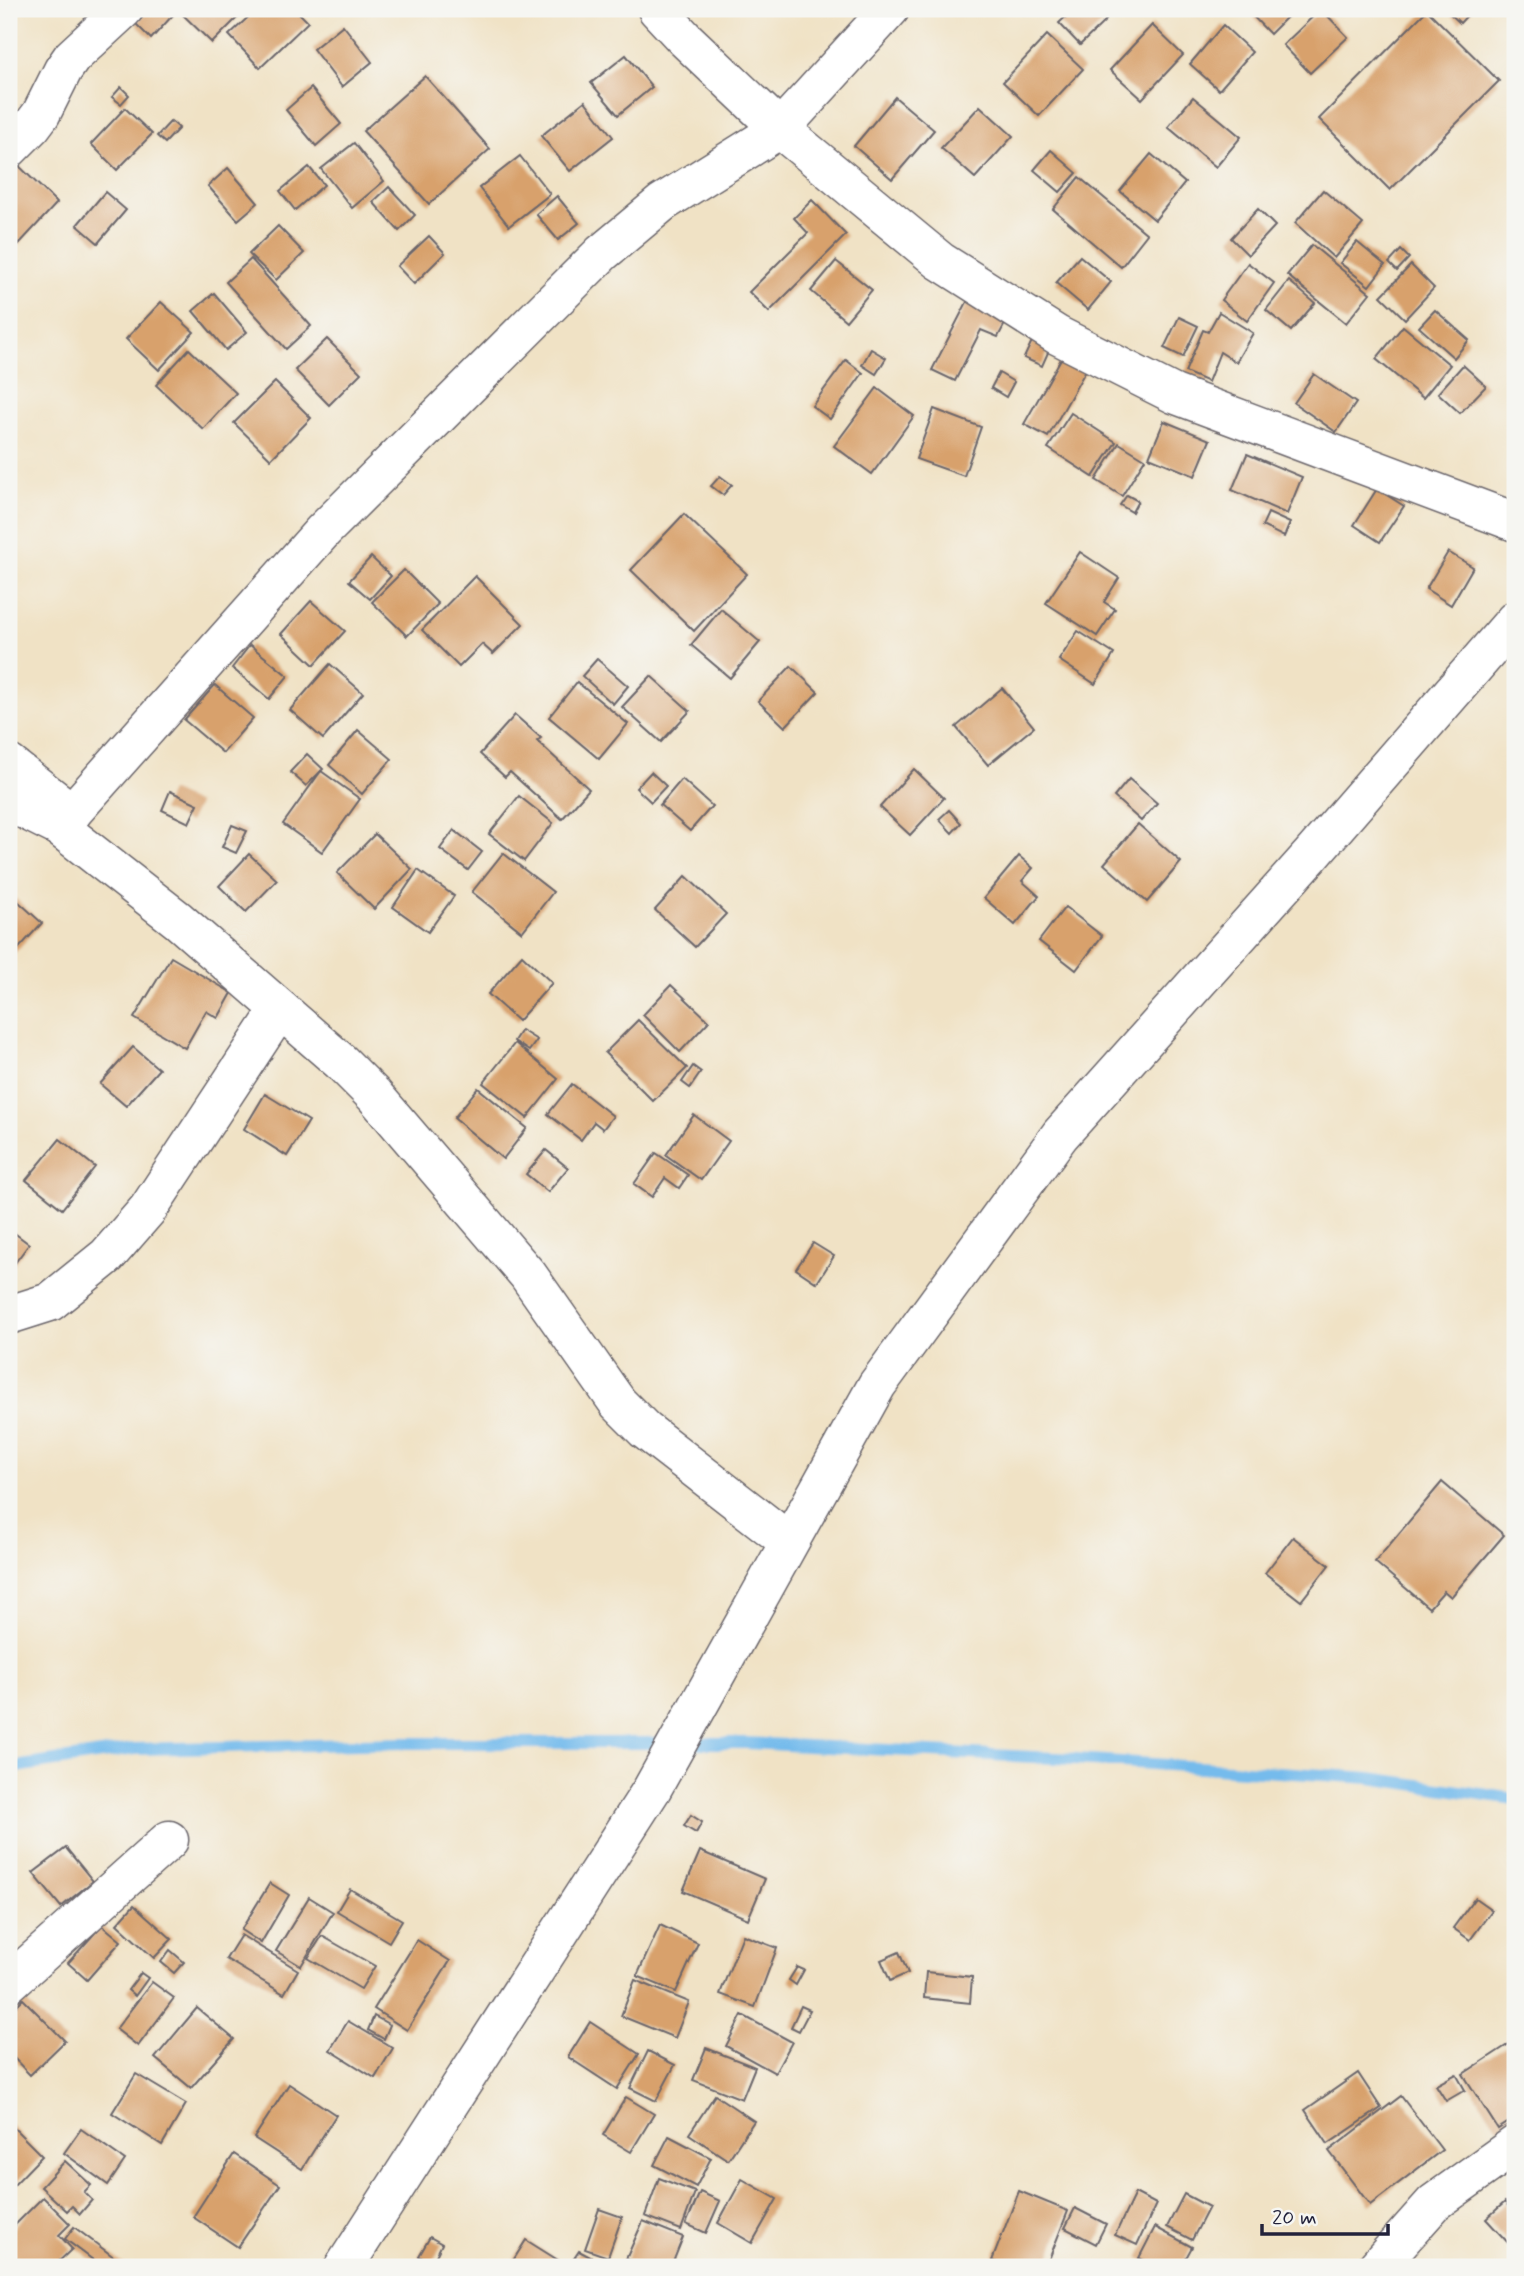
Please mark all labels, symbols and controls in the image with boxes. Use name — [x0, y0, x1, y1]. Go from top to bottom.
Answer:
scale bar — [1262, 2192, 1388, 2236]
text: 20 m — [1272, 2204, 1317, 2232]

